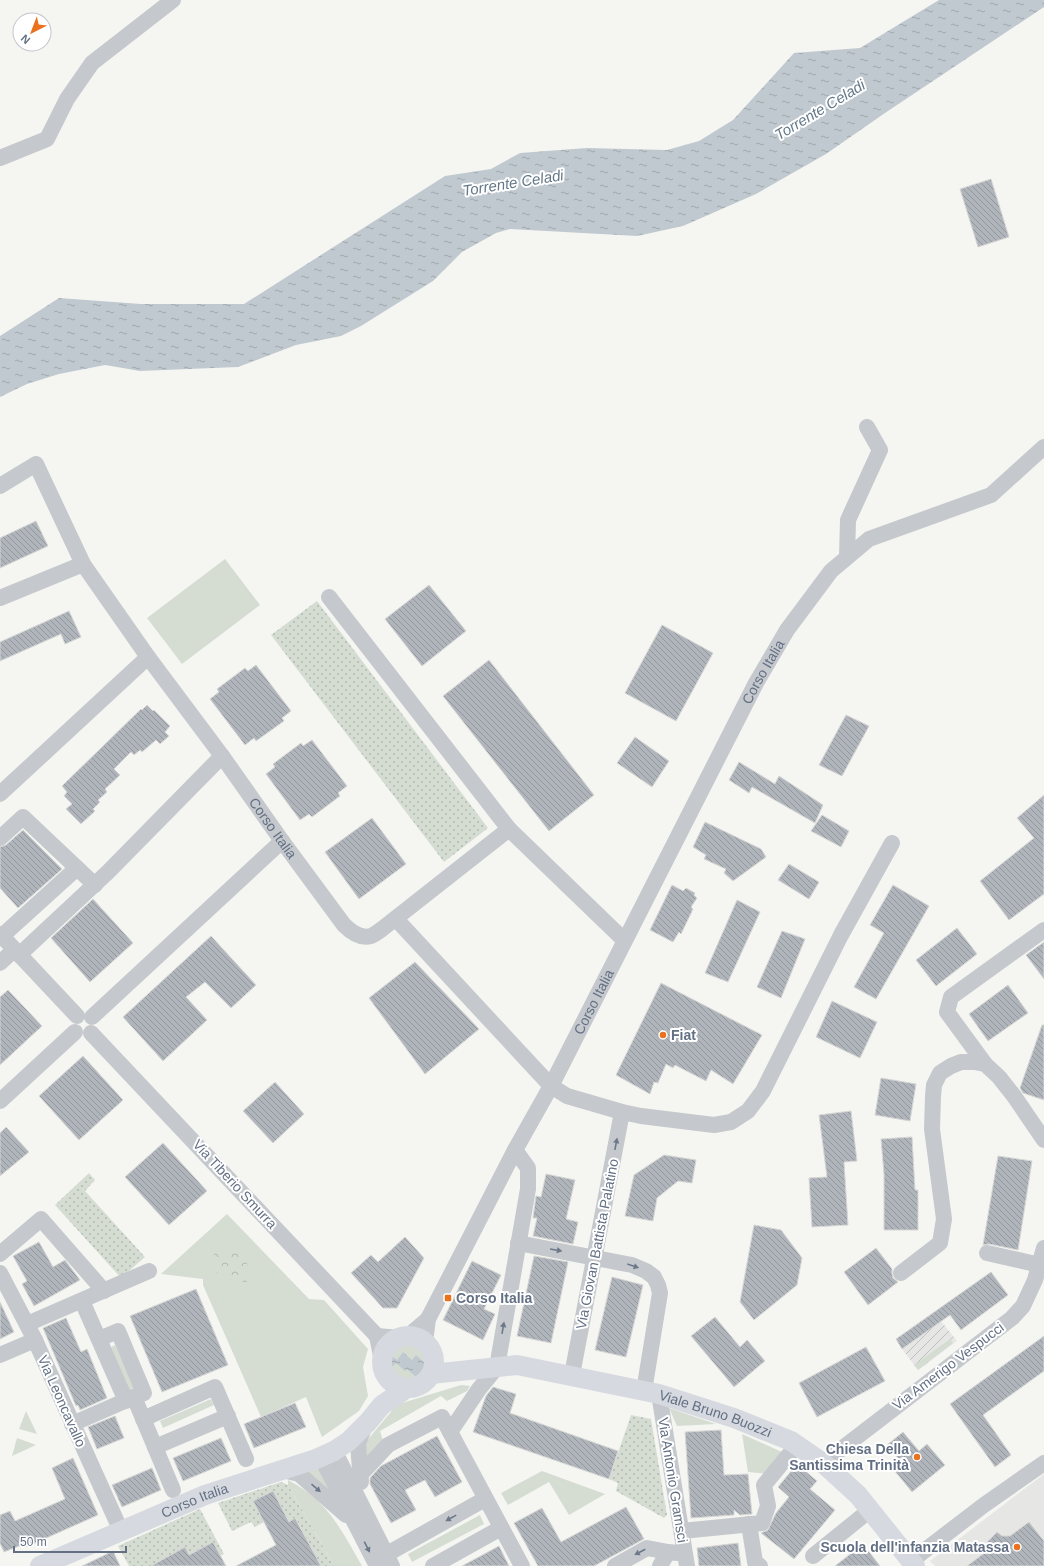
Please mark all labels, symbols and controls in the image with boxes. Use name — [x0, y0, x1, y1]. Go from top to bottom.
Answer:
north arrow — [12, 12, 52, 52]
text: N — [18, 32, 32, 47]
water label: Torrente Celadi — [772, 76, 868, 143]
water label: Torrente Celadi — [461, 166, 565, 199]
street label: Corso Italia — [739, 637, 788, 707]
street label: Corso Italia — [246, 795, 300, 862]
street label: Corso Italia — [571, 967, 617, 1037]
place label: Fiat — [671, 1027, 696, 1043]
marker: Fiat — [658, 1030, 668, 1040]
street label: Via Tiberio Smurra — [190, 1136, 280, 1232]
one-way arrow — [613, 1138, 619, 1150]
street label: Via Giovan Battista Palatino — [573, 1157, 621, 1331]
one-way arrow — [550, 1247, 562, 1253]
one-way arrow — [627, 1263, 639, 1269]
place label: Corso Italia — [456, 1290, 532, 1306]
marker: Corso Italia — [443, 1293, 453, 1303]
street label: Via Amerigo Vespucci — [889, 1319, 1007, 1413]
one-way arrow — [501, 1322, 507, 1334]
street label: Via Leoncavallo — [35, 1353, 89, 1449]
street label: Viale Bruno Buozzi — [657, 1387, 774, 1440]
street label: Via Antonio Gramsci — [655, 1416, 691, 1544]
place label: Chiesa Della Santissima Trinità — [789, 1441, 909, 1473]
marker: Chiesa Della Santissima Trinità — [912, 1452, 922, 1462]
street label: Corso Italia — [159, 1480, 230, 1521]
one-way arrow — [311, 1483, 321, 1493]
one-way arrow — [445, 1515, 457, 1521]
scale bar — [14, 1528, 126, 1554]
text: 50 m — [20, 1535, 47, 1549]
place label: Scuola dell'infanzia Matassa — [820, 1539, 1009, 1555]
one-way arrow — [364, 1541, 370, 1553]
marker: Scuola dell'infanzia Matassa — [1012, 1542, 1022, 1552]
one-way arrow — [634, 1549, 646, 1556]

